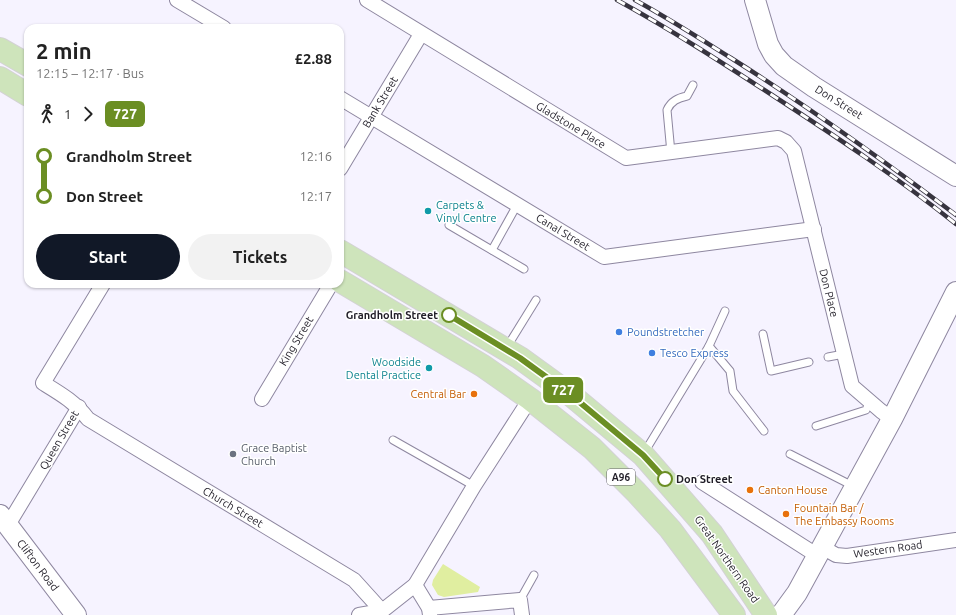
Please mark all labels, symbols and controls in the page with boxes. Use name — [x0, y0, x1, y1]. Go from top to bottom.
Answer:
text: 2 min — [36, 38, 92, 63]
text: £2.88 — [294, 50, 332, 67]
text: 12:15 – 12:17 · Bus — [36, 66, 144, 80]
street label: Bank Street — [360, 74, 400, 130]
street label: Don Street — [813, 83, 866, 122]
street label: Gladstone Place — [534, 100, 608, 150]
icon: walk — [36, 103, 58, 125]
icon: forward — [77, 103, 99, 125]
text: 727 — [113, 106, 137, 122]
text: 1 — [64, 107, 71, 121]
text: Grandholm Street — [66, 148, 192, 165]
text: 12:16 — [299, 149, 332, 163]
text: Don Street — [66, 188, 143, 205]
text: 12:17 — [299, 189, 332, 203]
place label: Carpets & Vinyl Centre — [436, 199, 497, 224]
marker: Carpets & Vinyl Centre — [423, 206, 433, 216]
street label: Canal Street — [534, 211, 593, 253]
button: Start — [36, 234, 180, 280]
button: Tickets — [188, 234, 332, 280]
street label: Don Place — [817, 268, 841, 318]
marker: Grandholm Street — [441, 307, 457, 323]
place label: Grandholm Street — [346, 309, 438, 321]
street label: King Street — [277, 314, 316, 368]
place label: Poundstretcher — [627, 326, 705, 338]
marker: Poundstretcher — [614, 327, 624, 337]
place label: Tesco Express — [660, 347, 729, 359]
marker: Tesco Express — [647, 348, 657, 358]
place label: Woodside Dental Practice — [346, 356, 421, 381]
marker: Woodside Dental Practice — [424, 363, 434, 373]
line badge: 727 — [540, 377, 586, 403]
text: 727 — [551, 382, 575, 398]
place label: Central Bar — [411, 388, 467, 400]
marker: Central Bar — [469, 389, 479, 399]
street label: Queen Street — [37, 408, 81, 472]
place label: Grace Baptist Church — [241, 442, 308, 467]
marker: Grace Baptist Church — [228, 449, 238, 459]
road number: A96 — [607, 469, 635, 485]
marker: Don Street — [657, 471, 673, 487]
place label: Don Street — [676, 473, 733, 485]
street label: Church Street — [201, 484, 266, 530]
place label: Canton House — [758, 484, 827, 496]
marker: Canton House — [745, 485, 755, 495]
place label: Fountain Bar / The Embassy Rooms — [794, 502, 894, 527]
marker: Fountain Bar / The Embassy Rooms — [781, 509, 791, 519]
street label: Great Northern Road — [692, 513, 762, 605]
street label: Clifton Road — [15, 537, 61, 593]
street label: Western Road — [853, 538, 923, 560]

